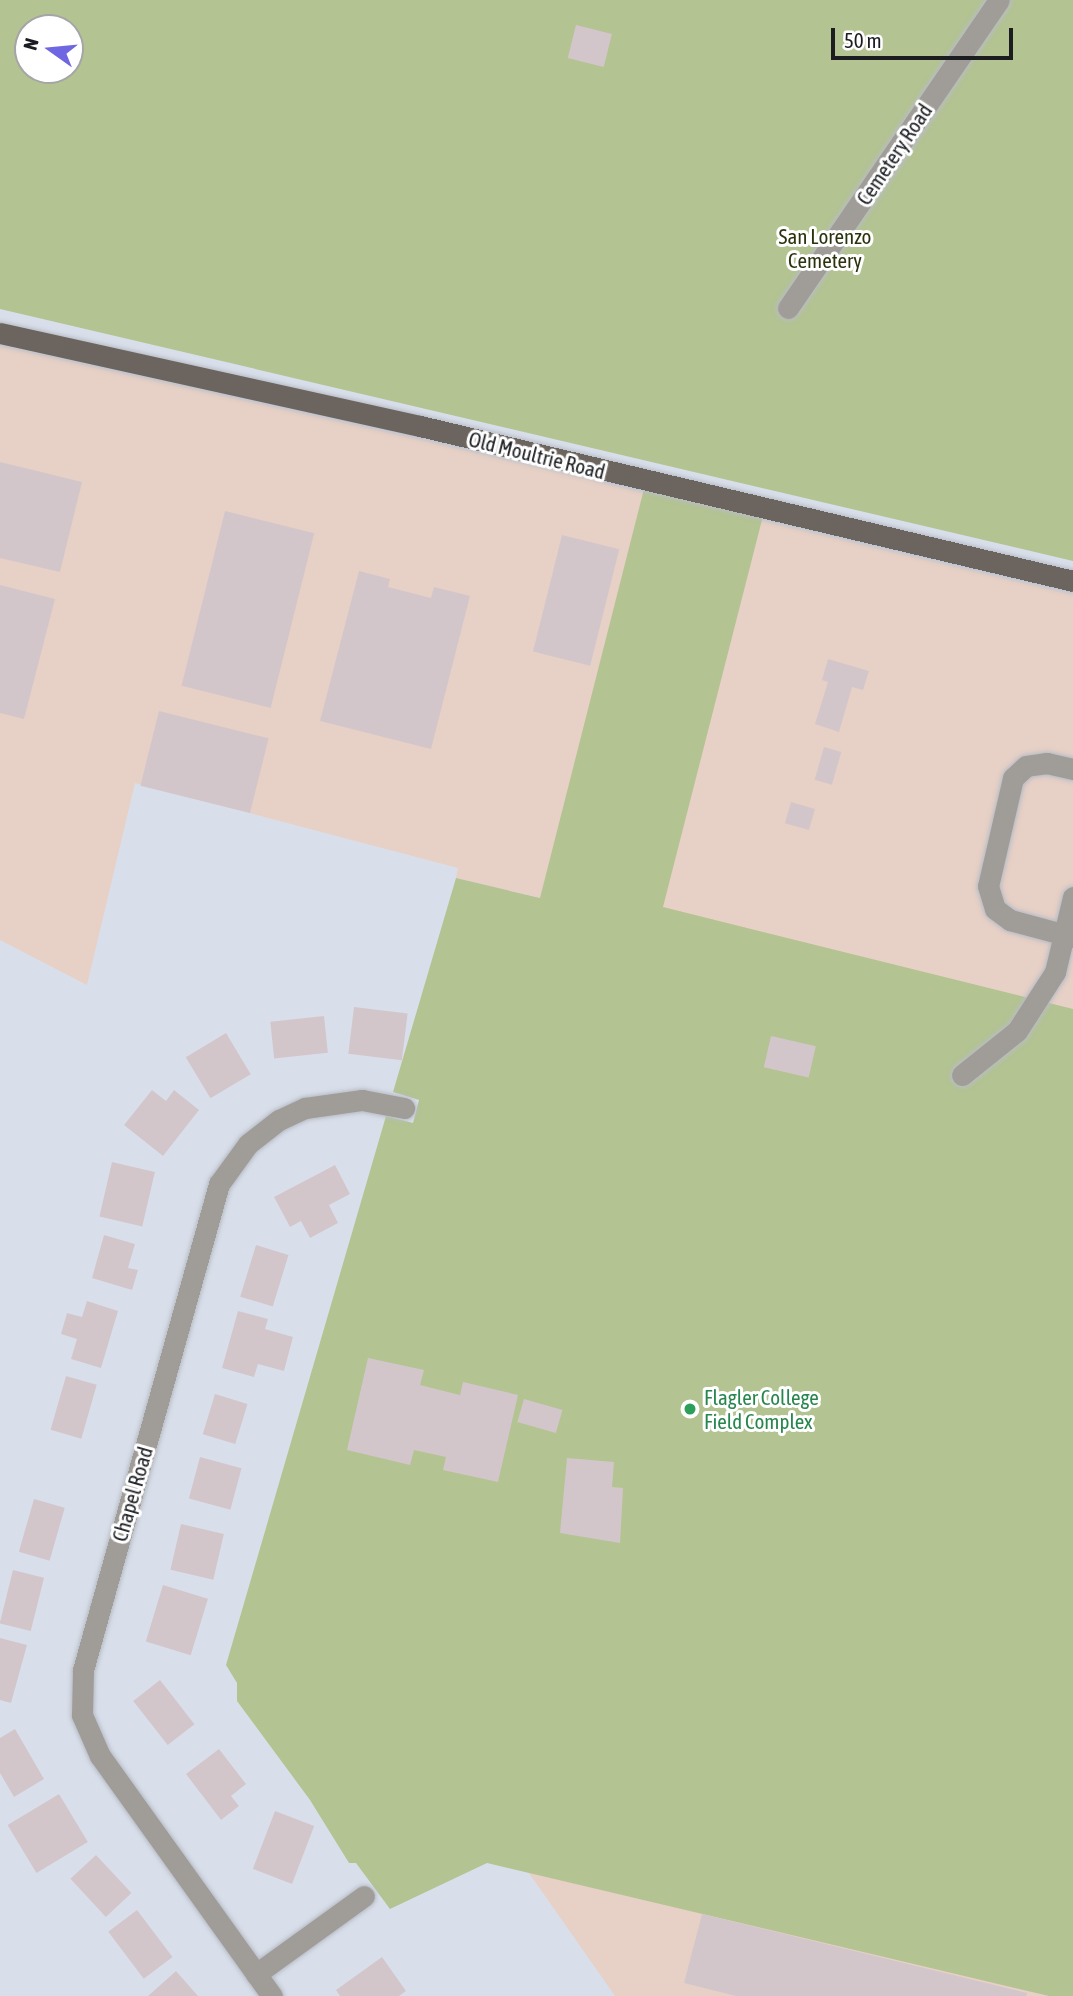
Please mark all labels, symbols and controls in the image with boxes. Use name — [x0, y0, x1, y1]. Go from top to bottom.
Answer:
north arrow — [14, 14, 84, 84]
scale bar — [835, 14, 1017, 58]
text: 50 m — [844, 28, 882, 52]
text: N — [19, 36, 43, 52]
street label: Cemetery Road — [851, 99, 937, 209]
park label: San Lorenzo Cemetery — [779, 223, 871, 273]
street label: Old Moultrie Road — [466, 426, 608, 484]
place label: Flagler College Field Complex — [704, 1384, 819, 1434]
marker: Flagler College Field Complex — [682, 1401, 698, 1417]
street label: Chapel Road — [106, 1444, 158, 1544]

